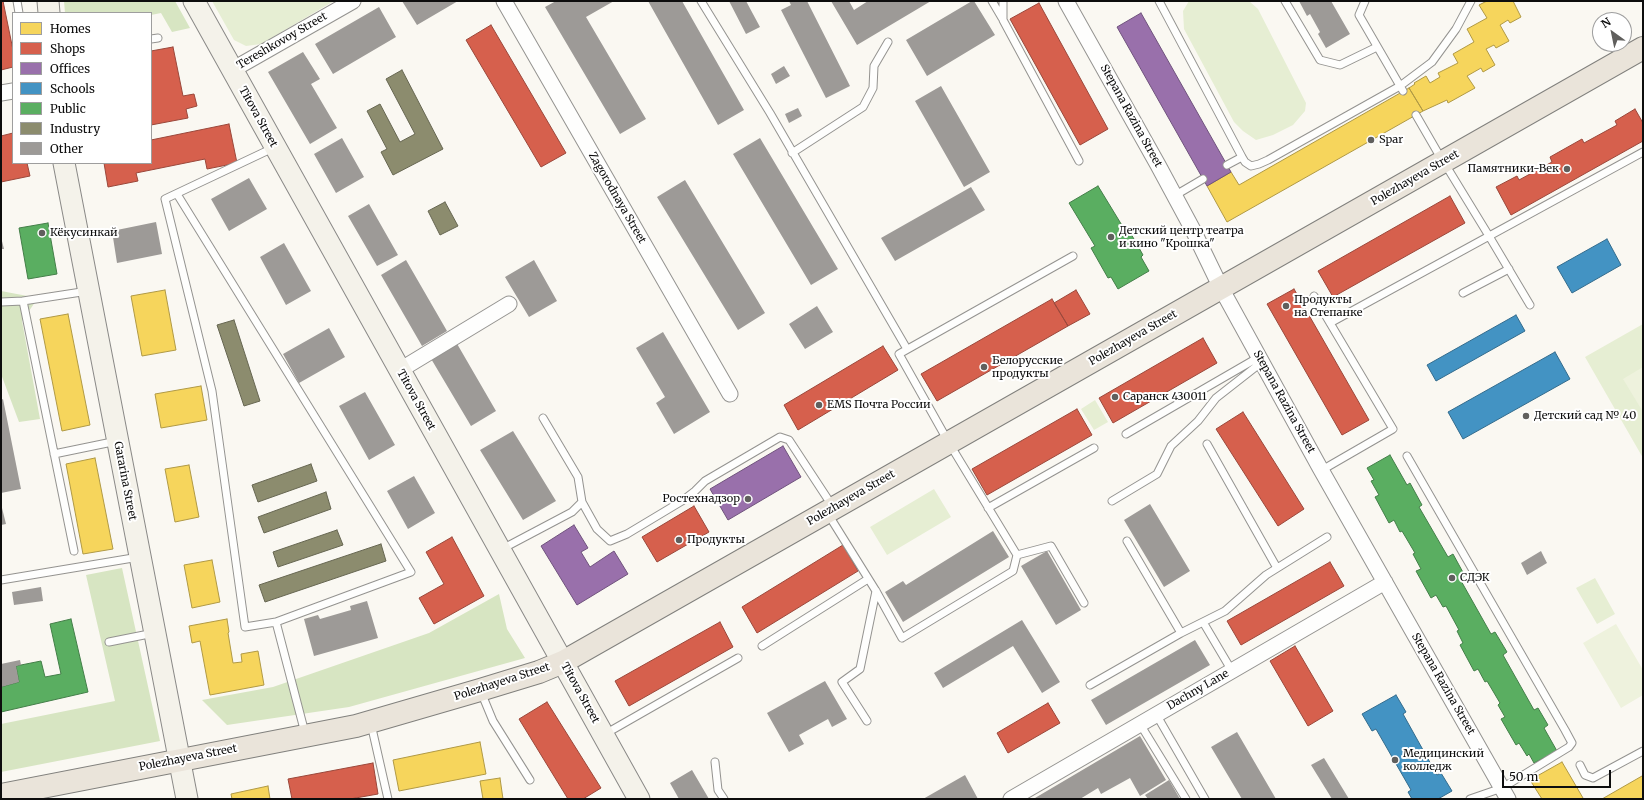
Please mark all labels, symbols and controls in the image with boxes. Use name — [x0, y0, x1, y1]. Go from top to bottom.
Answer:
street label: Tereshkovoy Street — [235, 10, 329, 72]
legend — [12, 12, 152, 164]
north arrow — [1592, 12, 1632, 52]
text: N — [1599, 15, 1613, 31]
text: Homes — [50, 21, 91, 36]
text: Shops — [50, 41, 85, 56]
text: Offices — [50, 61, 90, 76]
street label: Stepana Razina Street — [1097, 62, 1165, 170]
text: Schools — [50, 81, 95, 96]
street label: Titova Street — [236, 84, 280, 150]
text: Public — [50, 101, 86, 116]
text: Industry — [50, 121, 100, 136]
place label: Spar — [1379, 133, 1403, 147]
marker: Spar — [1366, 135, 1376, 145]
text: Other — [50, 141, 83, 156]
street label: Polezhayeva Street — [1369, 147, 1461, 209]
street label: Zagorodnaya Street — [585, 150, 649, 246]
place label: Памятники-Век — [1468, 162, 1559, 176]
marker: Памятники-Век — [1562, 164, 1572, 174]
place label: Детский центр театра и кино "Крошка" — [1119, 224, 1244, 250]
place label: Кёкусинкай — [50, 226, 118, 240]
marker: Кёкусинкай — [37, 228, 47, 238]
marker: Детский центр театра и кино "Крошка" — [1106, 232, 1116, 242]
place label: Продукты на Степанке — [1294, 293, 1363, 319]
marker: Продукты на Степанке — [1281, 301, 1291, 311]
street label: Polezhayeva Street — [1087, 307, 1179, 369]
street label: Stepana Razina Street — [1250, 348, 1318, 456]
place label: Белорусские продукты — [992, 354, 1063, 380]
marker: Белорусские продукты — [979, 362, 989, 372]
street label: Titova Street — [394, 367, 438, 433]
place label: Саранск 430011 — [1123, 390, 1207, 404]
marker: Саранск 430011 — [1110, 392, 1120, 402]
place label: EMS Почта России — [827, 398, 931, 412]
marker: EMS Почта России — [814, 400, 824, 410]
place label: Детский сад № 40 — [1534, 409, 1636, 423]
marker: Детский сад № 40 — [1521, 411, 1531, 421]
street label: Gararina Street — [111, 440, 139, 522]
street label: Polezhayeva Street — [805, 467, 897, 529]
place label: Ростехнадзор — [663, 492, 740, 506]
marker: Ростехнадзор — [743, 494, 753, 504]
place label: Продукты — [687, 533, 745, 547]
marker: Продукты — [674, 535, 684, 545]
place label: СДЭК — [1460, 571, 1490, 585]
marker: СДЭК — [1447, 573, 1457, 583]
street label: Stepana Razina Street — [1408, 631, 1478, 737]
street label: Polezhayeva Street — [453, 660, 551, 704]
street label: Titova Street — [558, 660, 602, 726]
street label: Dachny Lane — [1165, 667, 1231, 713]
street label: Polezhayeva Street — [138, 742, 238, 774]
place label: Медицинский колледж — [1403, 747, 1484, 773]
marker: Медицинский колледж — [1390, 755, 1400, 765]
scale bar — [1504, 762, 1613, 788]
text: 50 m — [1509, 769, 1538, 784]

